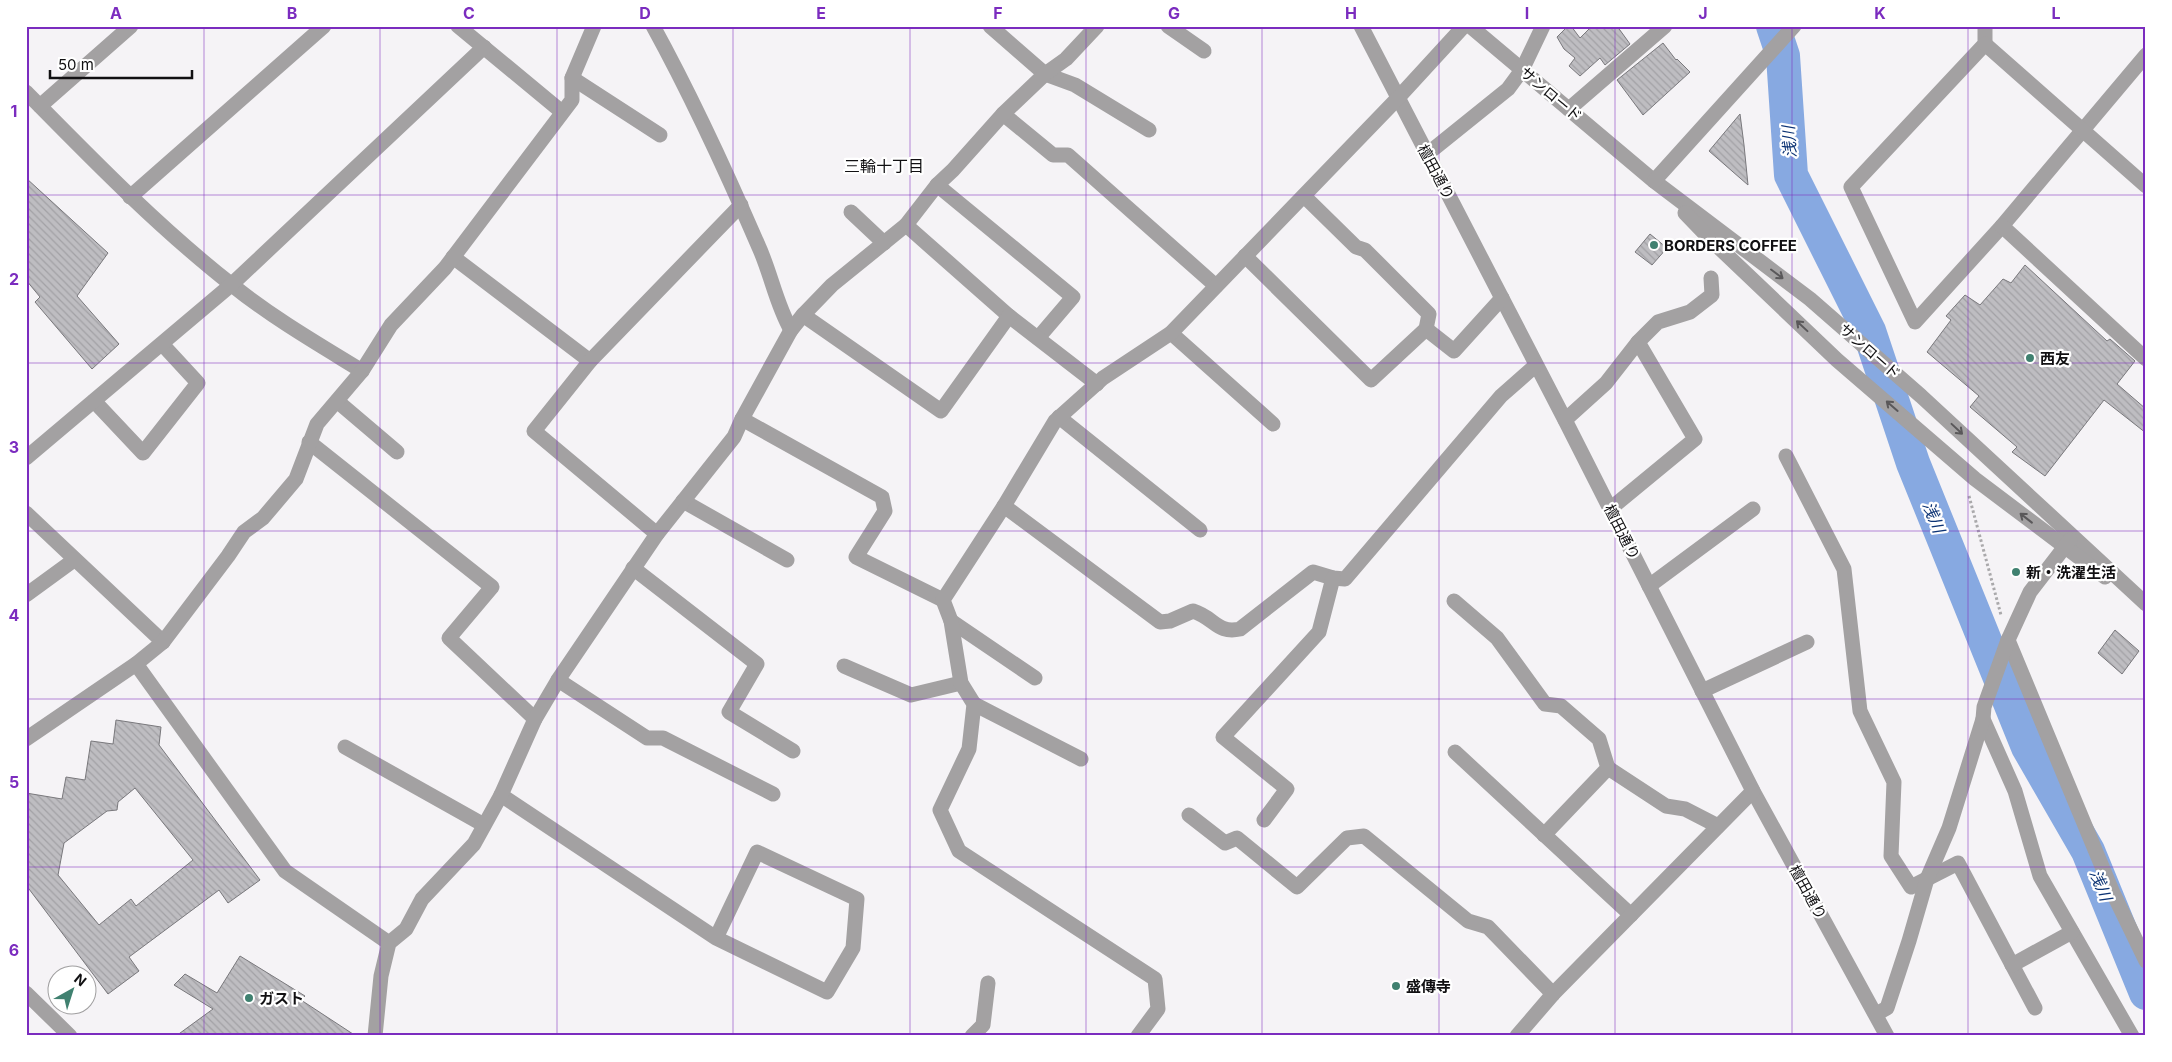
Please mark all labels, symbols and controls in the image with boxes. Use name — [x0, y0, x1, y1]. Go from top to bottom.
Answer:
text: A — [110, 3, 122, 23]
text: B — [287, 3, 297, 23]
text: C — [463, 3, 475, 23]
text: D — [639, 3, 651, 23]
text: E — [816, 3, 826, 23]
text: F — [993, 3, 1003, 23]
text: G — [1168, 3, 1180, 23]
text: H — [1345, 3, 1357, 23]
text: I — [1525, 3, 1529, 23]
text: J — [1698, 3, 1708, 23]
text: K — [1874, 3, 1886, 23]
text: L — [2051, 3, 2061, 23]
scale bar — [50, 48, 192, 80]
text: 50 m — [58, 55, 94, 74]
street label: サンロード — [1516, 63, 1586, 125]
text: 1 — [11, 101, 17, 121]
water label: 浅川 — [1778, 123, 1800, 159]
street label: 檀田通り — [1414, 141, 1458, 203]
district label: 三輪十丁目 — [844, 156, 924, 176]
place label: BORDERS COFFEE — [1664, 236, 1797, 255]
marker: BORDERS COFFEE — [1648, 239, 1660, 251]
text: 2 — [9, 269, 19, 289]
one-way arrow — [1770, 269, 1784, 279]
street label: サンロード — [1835, 319, 1905, 383]
one-way arrow — [1795, 320, 1808, 332]
place label: 西友 — [2040, 349, 2070, 368]
marker: 西友 — [2024, 352, 2036, 364]
one-way arrow — [1885, 401, 1898, 412]
one-way arrow — [1950, 423, 1963, 435]
text: 3 — [9, 437, 19, 457]
water label: 浅川 — [1919, 498, 1950, 537]
street label: 檀田通り — [1600, 501, 1644, 563]
one-way arrow — [2019, 513, 2033, 523]
place label: 新・洗濯生活 — [2026, 563, 2116, 582]
marker: 新・洗濯生活 — [2010, 566, 2022, 578]
text: 4 — [9, 605, 20, 625]
text: 5 — [9, 772, 19, 792]
street label: 檀田通り — [1785, 861, 1831, 923]
water label: 浅川 — [2086, 866, 2117, 905]
text: 6 — [9, 940, 19, 960]
north arrow — [48, 964, 98, 1014]
text: N — [71, 970, 90, 989]
place label: 盛傳寺 — [1406, 977, 1451, 996]
marker: 盛傳寺 — [1390, 980, 1402, 992]
place label: ガスト — [259, 989, 304, 1008]
marker: ガスト — [243, 992, 255, 1004]

